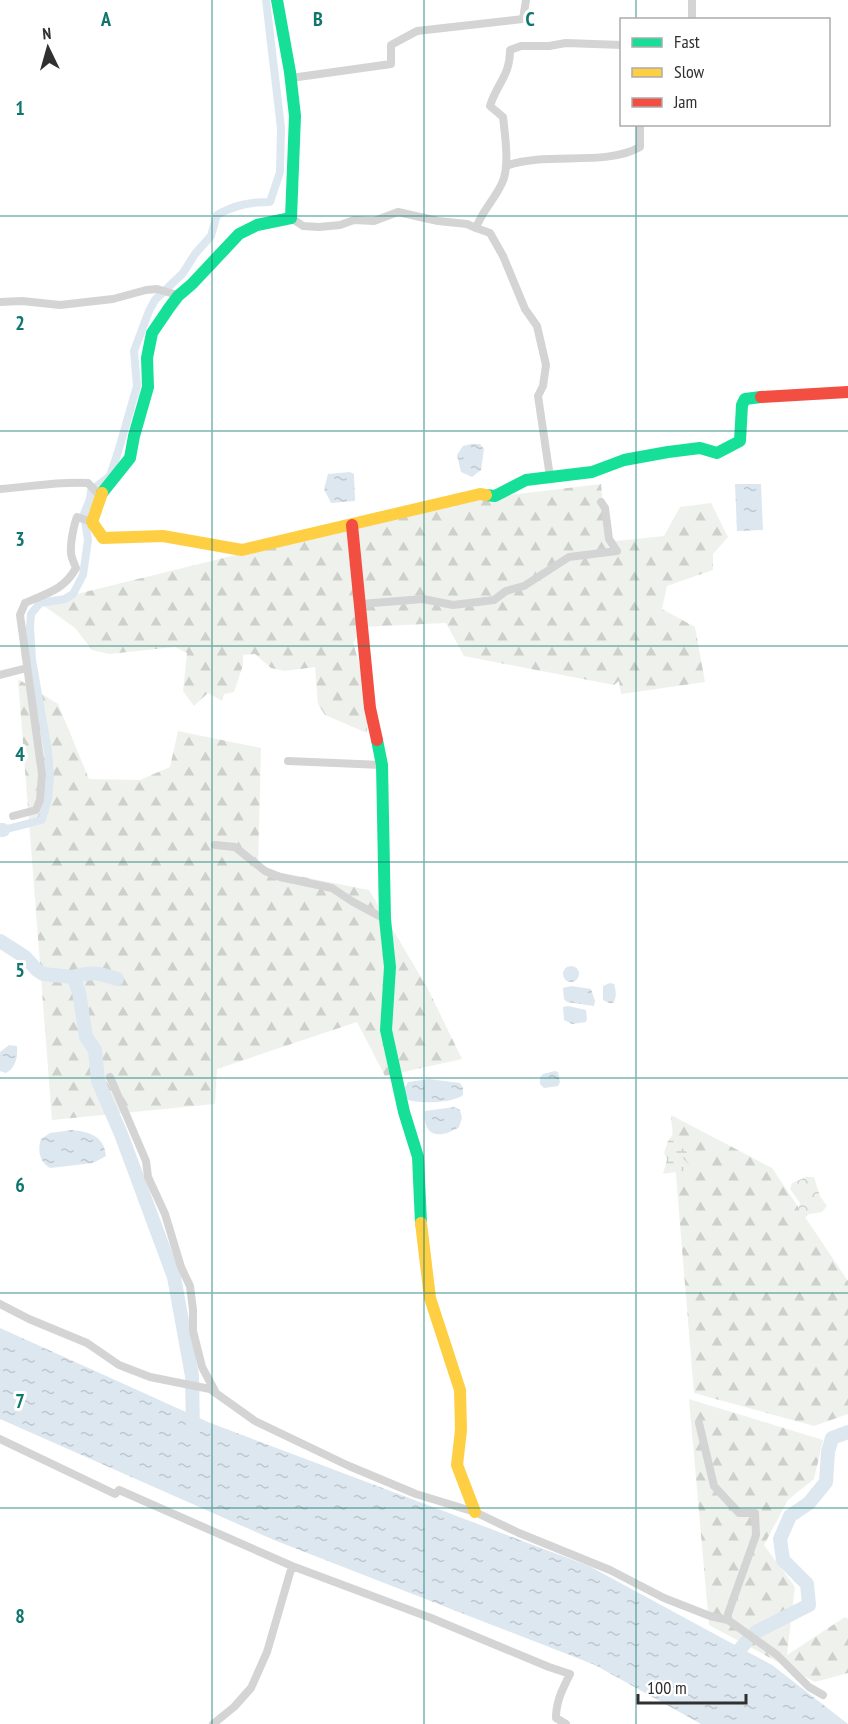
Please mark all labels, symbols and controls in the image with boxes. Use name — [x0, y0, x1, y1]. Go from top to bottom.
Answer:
text: A — [100, 6, 112, 32]
text: B — [313, 6, 323, 32]
text: C — [525, 6, 535, 32]
north arrow — [18, 18, 78, 78]
legend — [620, 18, 830, 126]
text: N — [42, 23, 52, 43]
text: Fast — [674, 30, 700, 53]
text: Slow — [674, 60, 705, 83]
text: Jam — [673, 90, 697, 113]
text: 1 — [15, 95, 25, 121]
text: 2 — [15, 310, 25, 336]
text: 3 — [15, 526, 25, 552]
text: 4 — [15, 741, 25, 767]
text: 5 — [15, 957, 25, 983]
text: 6 — [15, 1172, 25, 1198]
text: 7 — [15, 1388, 25, 1414]
text: 8 — [15, 1603, 25, 1629]
scale bar — [638, 1667, 746, 1705]
text: 100 m — [647, 1676, 687, 1699]

